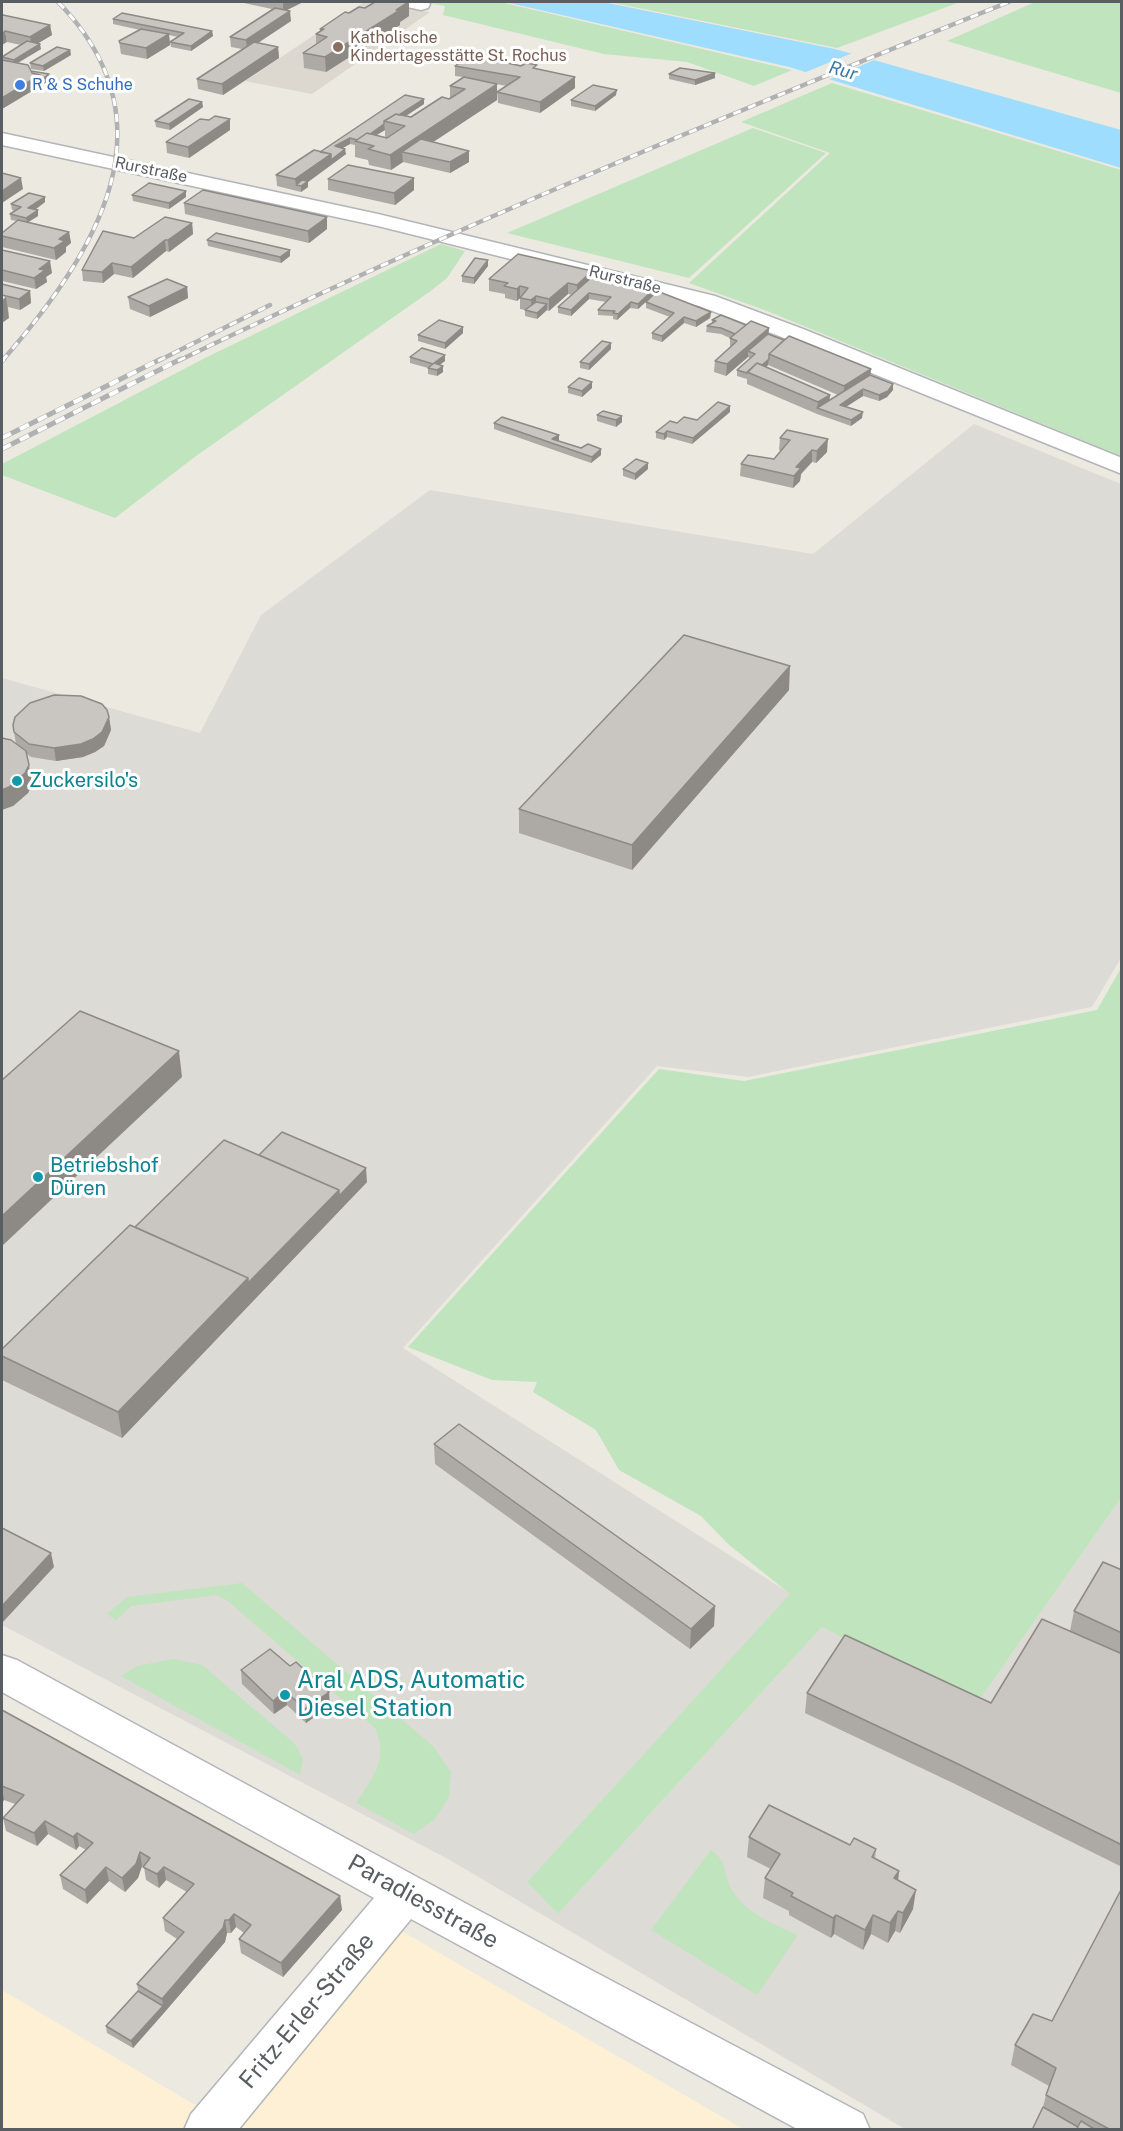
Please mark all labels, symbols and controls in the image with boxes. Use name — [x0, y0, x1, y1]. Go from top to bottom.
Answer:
place label: Katholische Kindertagesstätte St. Rochus — [350, 28, 567, 66]
marker: Katholische Kindertagesstätte St. Rochus — [331, 40, 345, 54]
water label: Rur — [826, 57, 860, 85]
place label: R & S Schuhe — [32, 75, 133, 95]
marker: R & S Schuhe — [13, 78, 27, 92]
street label: Rurstraße — [113, 153, 189, 187]
street label: Rurstraße — [587, 262, 663, 298]
place label: Zuckersilo's — [29, 769, 138, 793]
marker: Zuckersilo's — [10, 774, 24, 788]
place label: Betriebshof Düren — [50, 1154, 159, 1201]
marker: Betriebshof Düren — [31, 1170, 45, 1184]
place label: Aral ADS, Automatic Diesel Station — [297, 1667, 525, 1723]
marker: Aral ADS, Automatic Diesel Station — [278, 1688, 292, 1702]
street label: Paradiesstraße — [343, 1849, 503, 1955]
street label: Fritz-Erler-Straße — [233, 1927, 381, 2095]

